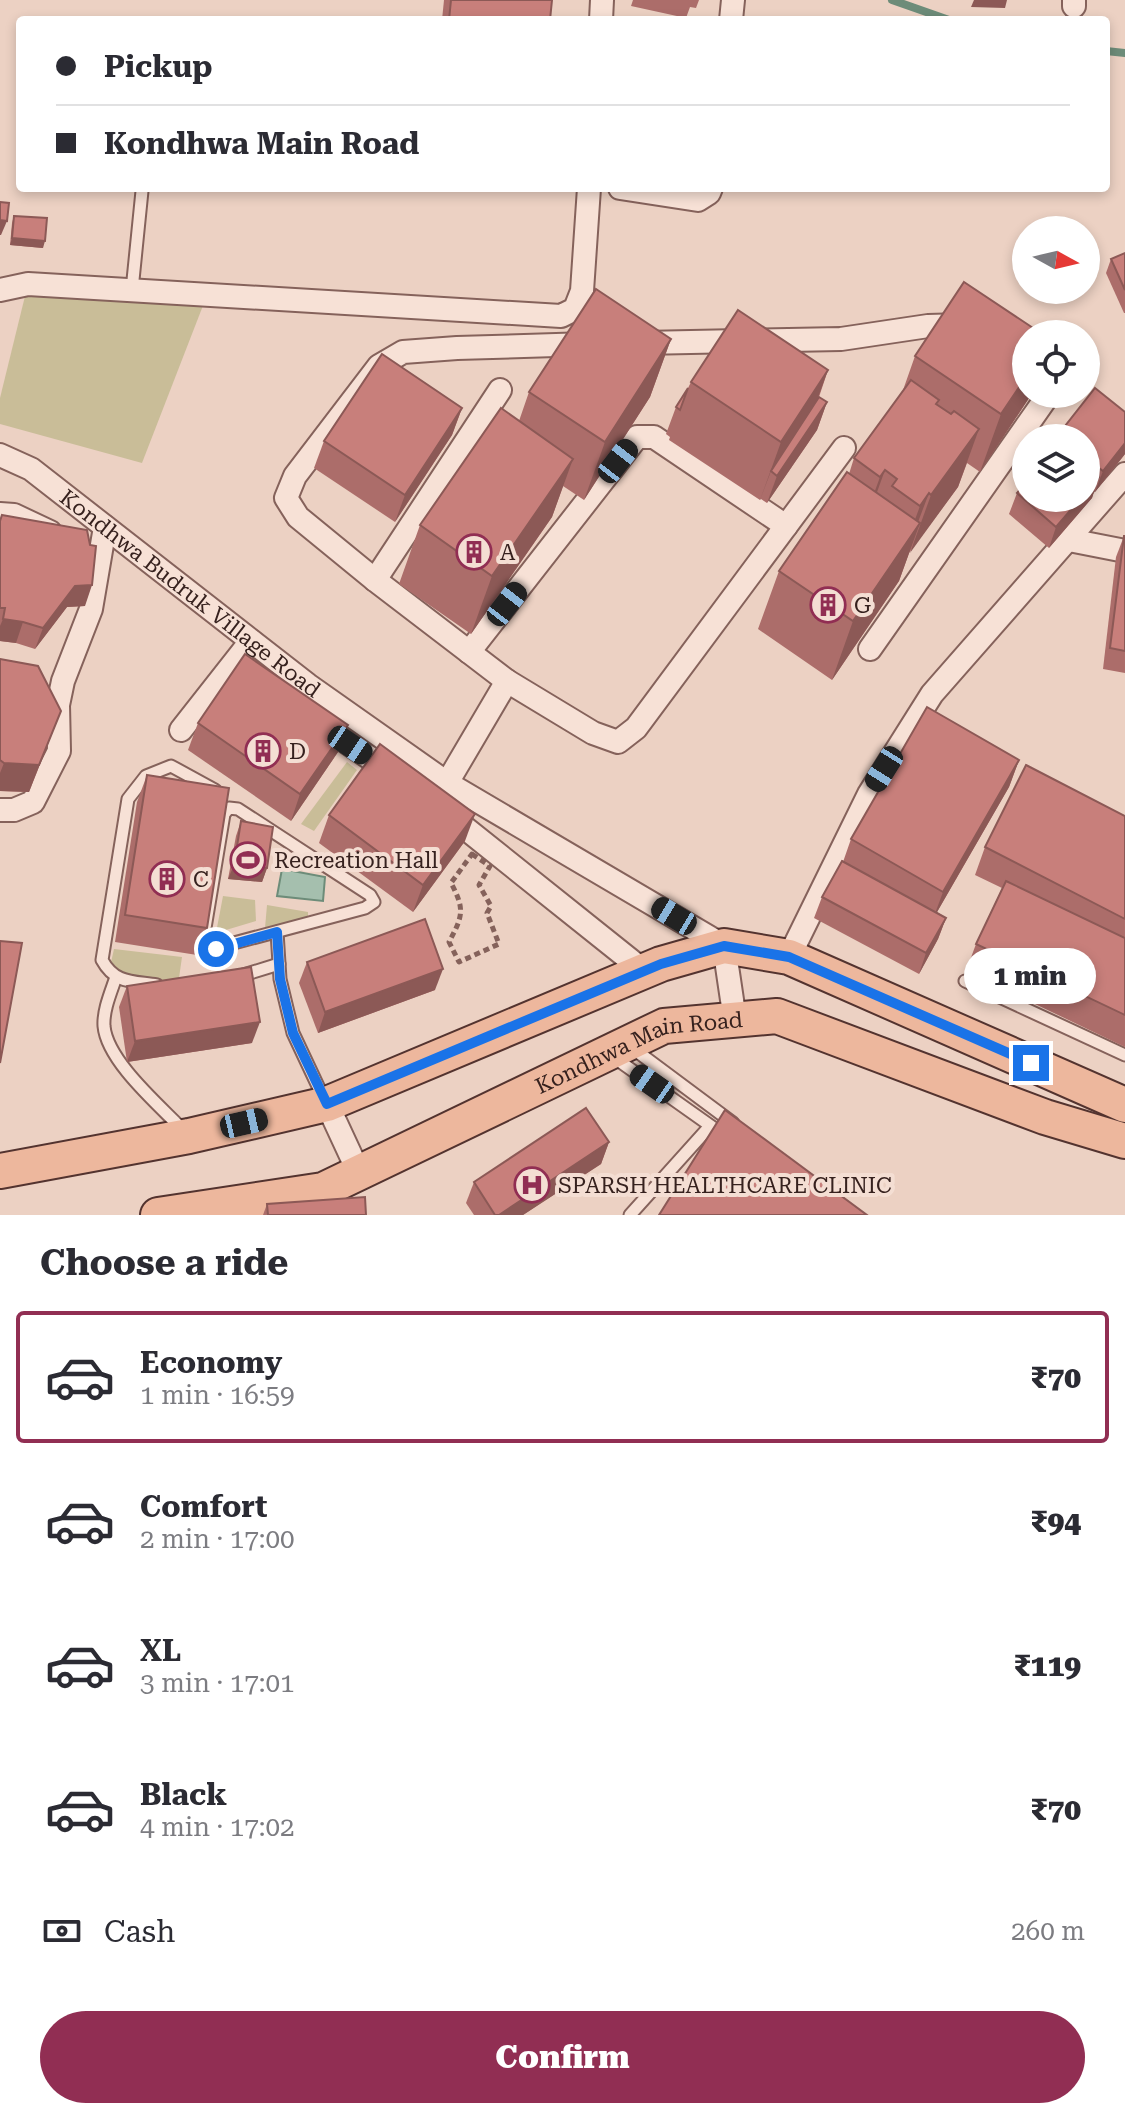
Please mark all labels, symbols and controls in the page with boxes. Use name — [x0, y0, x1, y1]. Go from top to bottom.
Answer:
text: Pickup — [104, 49, 212, 84]
text: Kondhwa Main Road — [104, 126, 419, 161]
north arrow — [1012, 216, 1100, 304]
map controls — [1012, 216, 1100, 512]
button: locate — [1012, 320, 1100, 408]
button: layers — [1012, 424, 1100, 512]
car — [594, 435, 642, 487]
street label: Kondhwa Budruk Village Road — [55, 484, 325, 703]
building icon: A — [455, 533, 493, 571]
place label: A — [500, 540, 516, 565]
car — [483, 578, 531, 630]
building icon: G — [809, 586, 847, 624]
place label: G — [854, 593, 871, 618]
car — [323, 722, 377, 768]
building icon: D — [244, 732, 282, 770]
place label: D — [289, 739, 306, 764]
car — [861, 742, 907, 796]
sports icon: Recreation Hall — [229, 841, 267, 879]
place label: Recreation Hall — [274, 848, 438, 873]
building icon: C — [148, 860, 186, 898]
place label: C — [193, 867, 209, 892]
car — [647, 893, 701, 939]
route start — [198, 931, 234, 967]
callout: 1 min — [965, 947, 1097, 1003]
text: 1 min — [993, 961, 1067, 991]
street label: Kondhwa Main Road — [531, 1007, 744, 1099]
route end — [1013, 1045, 1049, 1081]
car — [625, 1060, 679, 1108]
car — [218, 1106, 270, 1140]
hospital icon: SPARSH HEALTHCARE CLINIC — [513, 1166, 551, 1204]
place label: SPARSH HEALTHCARE CLINIC — [558, 1173, 892, 1198]
text: Choose a ride — [40, 1242, 288, 1284]
icon: car — [44, 1341, 116, 1413]
text: Economy — [140, 1345, 282, 1380]
text: ₹70 — [1031, 1360, 1081, 1395]
text: 1 min · 16:59 — [140, 1380, 295, 1410]
icon: car — [44, 1485, 116, 1557]
text: Comfort — [140, 1489, 267, 1524]
text: ₹94 — [1031, 1504, 1081, 1539]
text: 2 min · 17:00 — [140, 1524, 295, 1554]
icon: car — [44, 1629, 116, 1701]
text: XL — [140, 1633, 181, 1668]
text: ₹119 — [1014, 1648, 1081, 1683]
text: 3 min · 17:01 — [140, 1668, 295, 1698]
icon: car — [44, 1773, 116, 1845]
text: Black — [140, 1777, 227, 1812]
text: ₹70 — [1031, 1792, 1081, 1827]
text: 4 min · 17:02 — [140, 1812, 295, 1842]
icon: cash — [40, 1909, 84, 1953]
text: Cash — [104, 1914, 175, 1949]
text: 260 m — [1011, 1916, 1085, 1946]
button: Confirm — [40, 2011, 1085, 2103]

